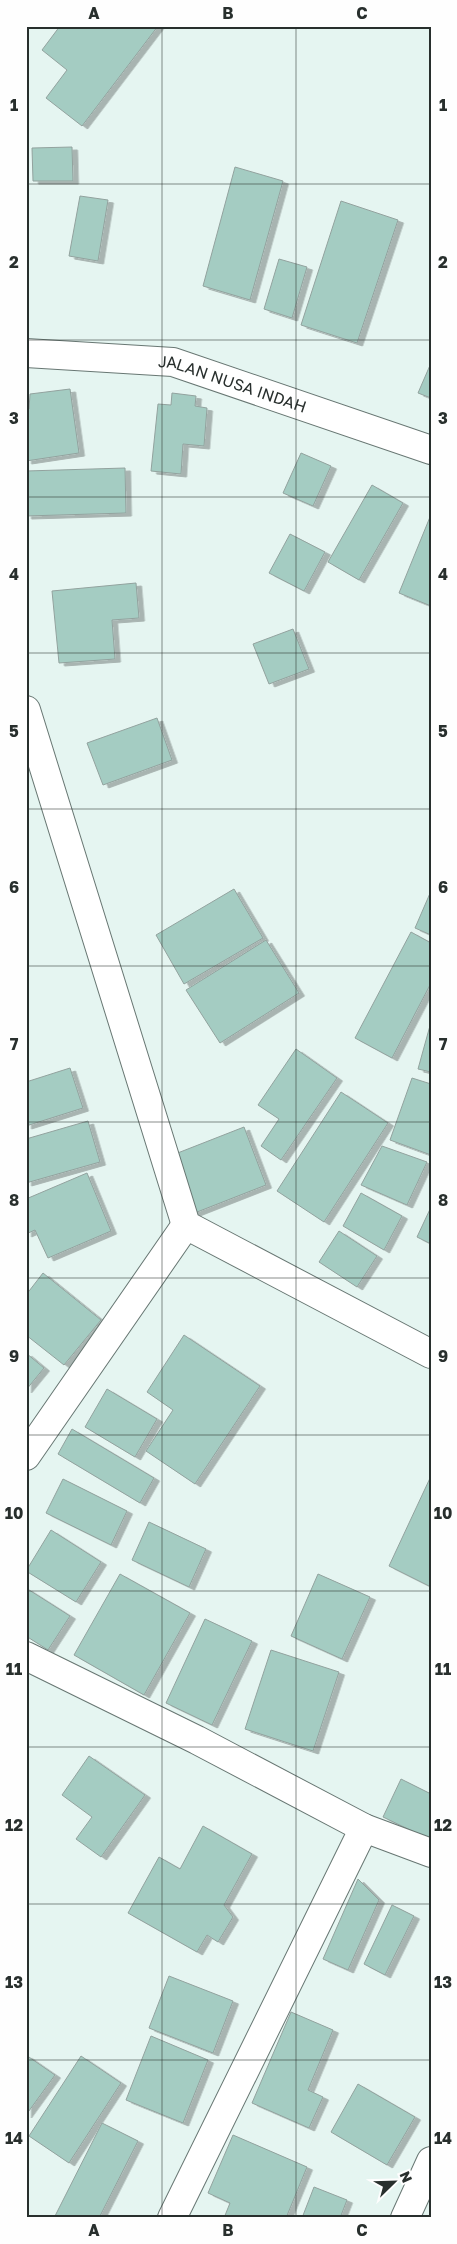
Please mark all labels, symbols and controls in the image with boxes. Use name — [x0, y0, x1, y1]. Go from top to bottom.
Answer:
text: A — [88, 3, 100, 23]
text: B — [222, 3, 234, 23]
text: C — [356, 3, 368, 23]
text: 1 — [10, 95, 18, 115]
text: 1 — [439, 95, 447, 115]
text: 2 — [9, 252, 19, 272]
text: 2 — [438, 252, 448, 272]
street label: JALAN NUSA INDAH — [157, 351, 309, 417]
text: 3 — [9, 408, 19, 428]
text: 3 — [438, 408, 448, 428]
text: 4 — [9, 564, 19, 584]
text: 4 — [438, 564, 448, 584]
text: 5 — [9, 721, 19, 741]
text: 5 — [438, 721, 448, 741]
text: 6 — [9, 877, 19, 897]
text: 6 — [438, 877, 448, 897]
text: 7 — [10, 1034, 19, 1054]
text: 7 — [439, 1034, 448, 1054]
text: 8 — [9, 1190, 19, 1210]
text: 8 — [438, 1190, 448, 1210]
text: 9 — [9, 1346, 19, 1366]
text: 9 — [438, 1346, 448, 1366]
text: 10 — [5, 1503, 23, 1523]
text: 10 — [434, 1503, 452, 1523]
text: 11 — [6, 1659, 22, 1679]
text: 11 — [435, 1659, 451, 1679]
text: 12 — [5, 1815, 23, 1835]
text: 12 — [434, 1815, 452, 1835]
text: 13 — [5, 1972, 23, 1992]
text: 13 — [434, 1972, 452, 1992]
text: 14 — [5, 2128, 23, 2148]
text: 14 — [434, 2128, 452, 2148]
north arrow — [370, 2156, 420, 2206]
text: N — [397, 2169, 416, 2185]
text: A — [88, 2220, 100, 2240]
text: B — [222, 2220, 234, 2240]
text: C — [356, 2220, 368, 2240]

